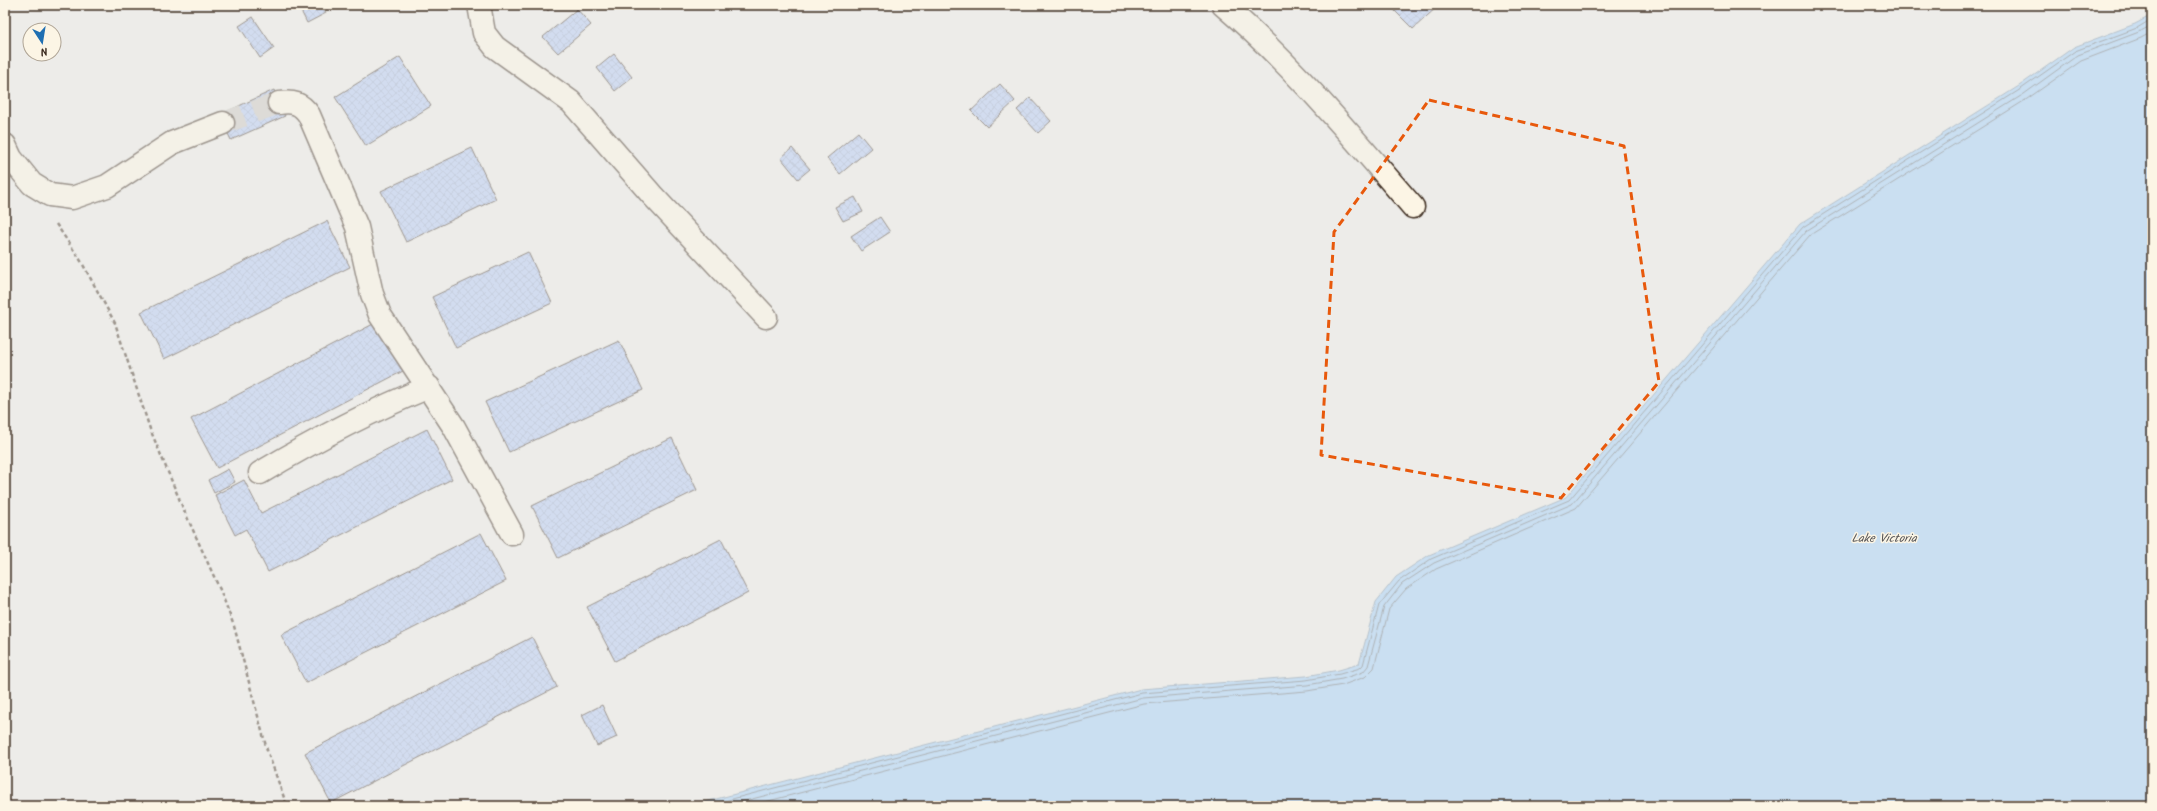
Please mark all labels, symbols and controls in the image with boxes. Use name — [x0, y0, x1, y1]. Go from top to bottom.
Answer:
north arrow — [22, 22, 62, 62]
text: N — [39, 41, 49, 60]
water label: Lake Victoria — [1851, 529, 1918, 548]

